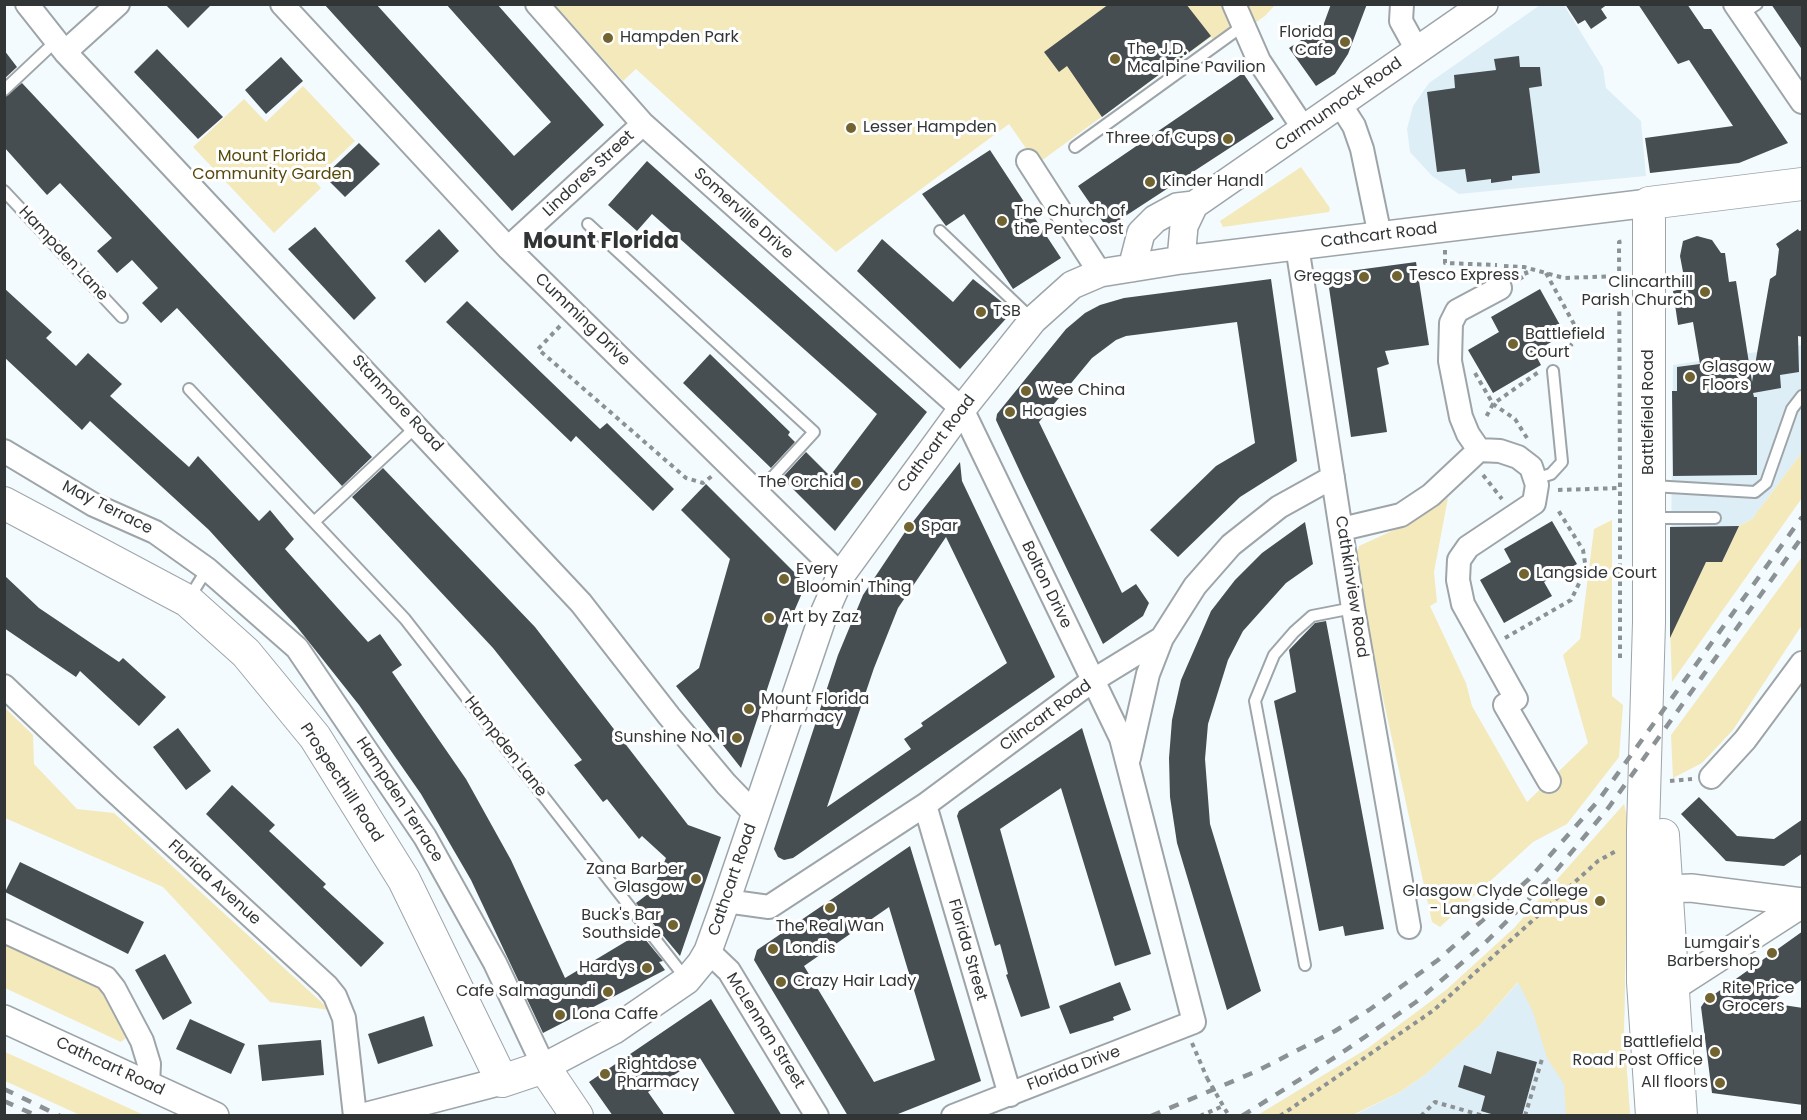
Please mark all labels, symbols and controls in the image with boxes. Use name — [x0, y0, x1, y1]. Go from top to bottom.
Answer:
place label: Florida Cafe — [1279, 23, 1333, 61]
place label: Hampden Park — [620, 28, 739, 48]
marker: Hampden Park — [601, 31, 615, 45]
marker: Florida Cafe — [1338, 35, 1352, 49]
place label: The J.D. Mcalpine Pavilion — [1127, 40, 1266, 78]
marker: The J.D. Mcalpine Pavilion — [1108, 52, 1122, 66]
street label: Carmunnock Road — [1272, 54, 1406, 156]
place label: Lesser Hampden — [863, 118, 997, 138]
marker: Lesser Hampden — [844, 121, 858, 135]
street label: Lindores Street — [539, 127, 639, 221]
place label: Three of Cups — [1105, 129, 1216, 149]
marker: Three of Cups — [1221, 132, 1235, 146]
park label: Mount Florida Community Garden — [192, 147, 352, 185]
street label: Somerville Drive — [689, 164, 797, 264]
place label: Kinder Handl — [1162, 172, 1264, 192]
marker: Kinder Handl — [1143, 175, 1157, 189]
place label: The Church of the Pentecost — [1014, 202, 1126, 240]
street label: Hampden Lane — [14, 203, 112, 305]
marker: The Church of the Pentecost — [995, 214, 1009, 228]
street label: Cathcart Road — [1320, 219, 1438, 253]
district label: Mount Florida — [523, 229, 679, 255]
place label: Tesco Express — [1409, 266, 1519, 286]
place label: Greggs — [1294, 267, 1352, 287]
marker: Tesco Express — [1390, 269, 1404, 283]
street label: Cumming Drive — [530, 270, 634, 370]
marker: Greggs — [1357, 270, 1371, 284]
place label: Clincarthill Parish Church — [1581, 273, 1693, 311]
marker: Clincarthill Parish Church — [1698, 285, 1712, 299]
place label: TSB — [993, 302, 1021, 322]
marker: TSB — [974, 305, 988, 319]
place label: Battlefield Court — [1525, 325, 1605, 363]
marker: Battlefield Court — [1506, 337, 1520, 351]
street label: Battlefield Road — [1639, 349, 1659, 475]
street label: Stanmore Road — [347, 352, 447, 456]
place label: Glasgow Floors — [1702, 358, 1772, 396]
marker: Glasgow Floors — [1683, 370, 1697, 384]
place label: Wee China — [1038, 381, 1125, 401]
marker: Wee China — [1019, 384, 1033, 398]
street label: Cathcart Road — [894, 391, 980, 497]
place label: Hoagies — [1022, 402, 1087, 422]
marker: Hoagies — [1003, 405, 1017, 419]
place label: The Orchid — [758, 473, 844, 493]
marker: The Orchid — [849, 476, 863, 490]
street label: May Terrace — [59, 477, 155, 539]
street label: Cathkinview Road — [1330, 515, 1372, 659]
place label: Spar — [921, 517, 958, 537]
marker: Spar — [902, 520, 916, 534]
street label: Bolton Drive — [1017, 538, 1075, 632]
place label: Every Bloomin' Thing — [796, 560, 912, 598]
place label: Langside Court — [1536, 564, 1657, 584]
marker: Langside Court — [1517, 567, 1531, 581]
marker: Every Bloomin' Thing — [777, 572, 791, 586]
place label: Art by Zaz — [781, 608, 859, 628]
marker: Art by Zaz — [762, 611, 776, 625]
street label: Clincart Road — [996, 676, 1096, 756]
place label: Mount Florida Pharmacy — [761, 690, 869, 728]
street label: Hampden Lane — [460, 693, 550, 801]
marker: Mount Florida Pharmacy — [742, 702, 756, 716]
street label: Prospecthill Road — [295, 720, 387, 846]
place label: Sunshine No. 1 — [614, 728, 725, 748]
marker: Sunshine No. 1 — [730, 731, 744, 745]
street label: Hampden Terrace — [351, 734, 447, 866]
street label: Cathcart Road — [705, 821, 761, 939]
street label: Florida Avenue — [164, 836, 264, 930]
place label: Zana Barber Glasgow — [586, 860, 684, 898]
marker: Zana Barber Glasgow — [689, 872, 703, 886]
place label: Glasgow Clyde College - Langside Campus — [1403, 882, 1588, 920]
marker: Glasgow Clyde College - Langside Campus — [1593, 894, 1607, 908]
street label: Florida Street — [943, 897, 991, 1003]
marker: The Real Wan — [823, 901, 837, 915]
place label: Buck's Bar Southside — [581, 906, 661, 944]
place label: The Real Wan — [776, 917, 884, 937]
marker: Buck's Bar Southside — [666, 918, 680, 932]
place label: Lumgair's Barbershop — [1667, 934, 1760, 972]
place label: Londis — [785, 939, 835, 959]
marker: Londis — [766, 942, 780, 956]
marker: Lumgair's Barbershop — [1765, 946, 1779, 960]
place label: Hardys — [579, 958, 635, 978]
marker: Hardys — [640, 961, 654, 975]
street label: McLennan Street — [722, 970, 808, 1092]
place label: Crazy Hair Lady — [793, 972, 916, 992]
marker: Crazy Hair Lady — [774, 975, 788, 989]
place label: Rite Price Grocers — [1722, 979, 1794, 1017]
place label: Cafe Salmagundi — [456, 982, 596, 1002]
marker: Cafe Salmagundi — [601, 985, 615, 999]
marker: Rite Price Grocers — [1703, 991, 1717, 1005]
place label: Lona Caffe — [572, 1005, 658, 1025]
marker: Lona Caffe — [553, 1008, 567, 1022]
street label: Cathcart Road — [53, 1033, 167, 1101]
place label: Battlefield Road Post Office — [1573, 1033, 1703, 1071]
street label: Florida Drive — [1025, 1042, 1123, 1096]
marker: Battlefield Road Post Office — [1708, 1045, 1722, 1059]
place label: Rightdose Pharmacy — [617, 1055, 699, 1093]
marker: Rightdose Pharmacy — [598, 1067, 612, 1081]
place label: All floors — [1641, 1073, 1708, 1093]
marker: All floors — [1713, 1076, 1727, 1090]

